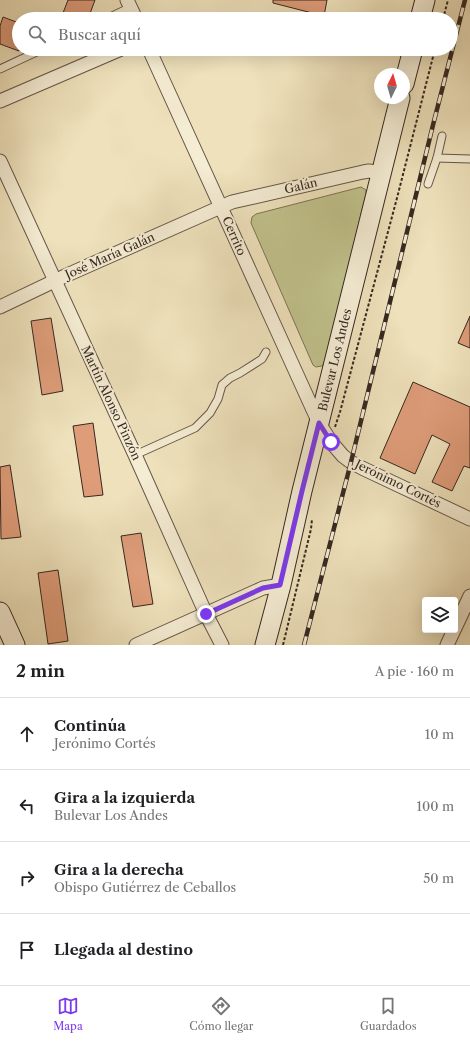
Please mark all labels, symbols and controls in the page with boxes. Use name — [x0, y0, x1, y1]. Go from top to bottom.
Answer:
search box — [12, 12, 458, 56]
icon: search — [26, 23, 48, 45]
text: Buscar aquí — [58, 25, 141, 44]
north arrow — [374, 68, 410, 104]
street label: Galán — [283, 174, 319, 197]
street label: Cerrito — [219, 214, 250, 258]
street label: José María Galán — [61, 229, 157, 283]
street label: Bulevar Los Andes — [315, 307, 355, 413]
street label: Martín Alonso Pinzón — [78, 343, 145, 463]
route start — [322, 433, 340, 451]
street label: Jerónimo Cortés — [351, 455, 444, 511]
map controls — [422, 597, 458, 633]
button: layers — [422, 597, 458, 633]
route end — [197, 605, 215, 623]
text: 2 min — [16, 661, 65, 681]
text: A pie · 160 m — [375, 663, 454, 679]
text: Continúa — [54, 716, 126, 735]
icon: ahead — [16, 723, 38, 745]
text: 10 m — [425, 726, 454, 742]
text: Jerónimo Cortés — [54, 735, 156, 751]
text: Gira a la izquierda — [54, 788, 195, 807]
icon: left — [16, 795, 38, 817]
text: 100 m — [416, 798, 454, 814]
text: Bulevar Los Andes — [54, 807, 168, 823]
text: Gira a la derecha — [54, 860, 184, 879]
icon: right — [16, 867, 38, 889]
text: 50 m — [423, 870, 454, 886]
text: Obispo Gutiérrez de Ceballos — [54, 879, 236, 895]
icon: arrive — [16, 939, 38, 961]
text: Llegada al destino — [54, 940, 193, 959]
tab: Mapa — [53, 995, 83, 1033]
tab: Cómo llegar — [189, 995, 253, 1033]
tab: Guardados — [360, 995, 417, 1033]

